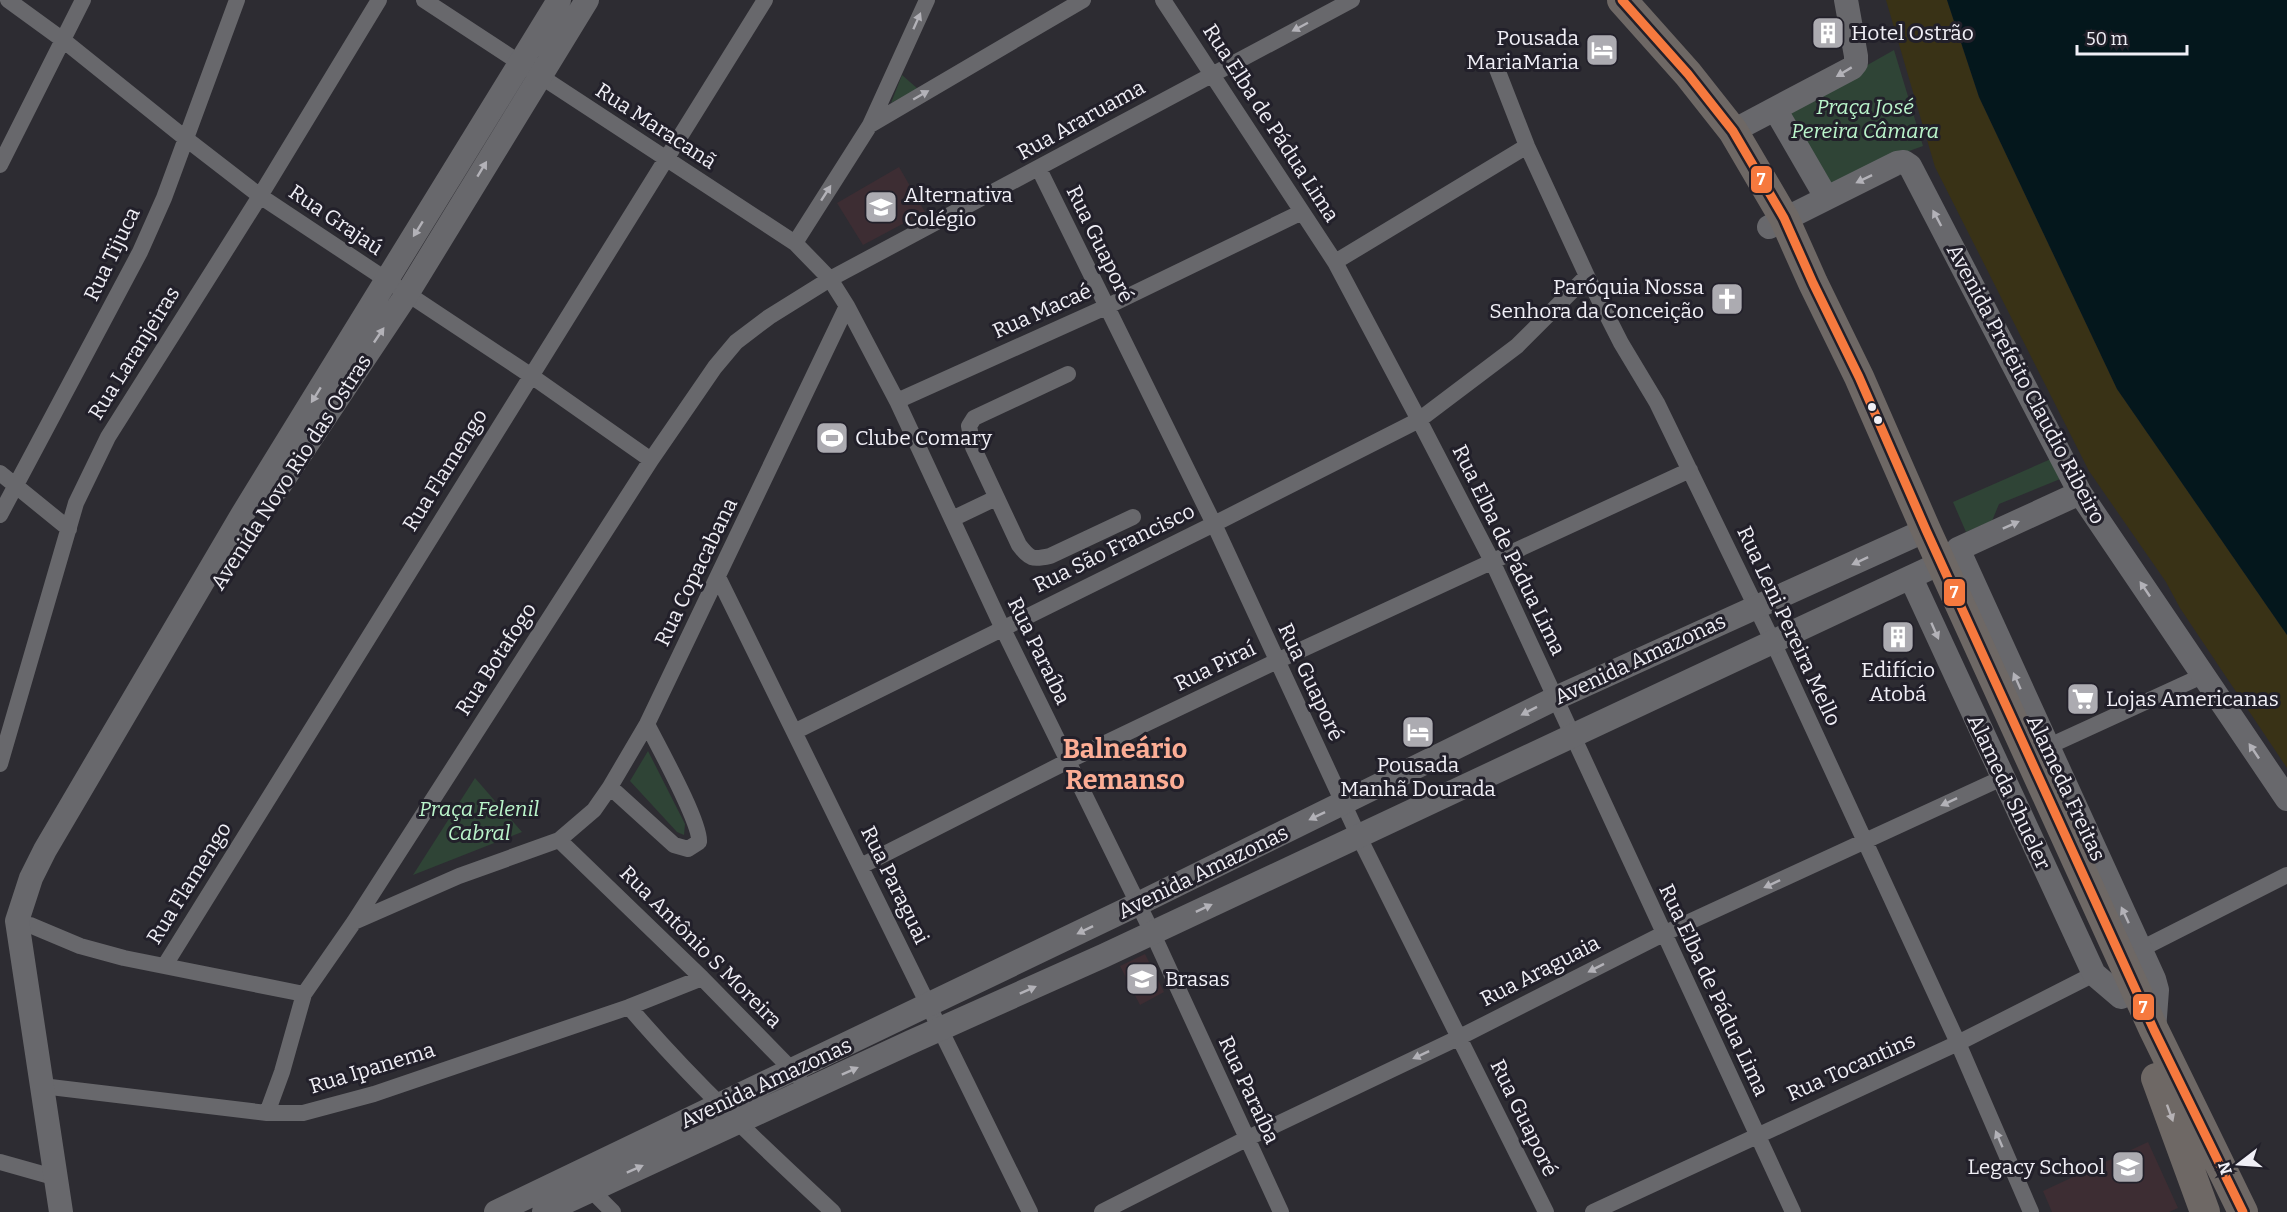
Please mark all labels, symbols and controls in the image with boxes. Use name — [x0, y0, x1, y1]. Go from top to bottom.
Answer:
one-way arrow — [913, 13, 922, 30]
building icon: Hotel Ostrão — [1810, 15, 1846, 51]
scale bar — [2077, 18, 2186, 56]
street label: Rua Elba de Pádua Lima — [1197, 19, 1345, 227]
place label: Hotel Ostrão — [1851, 20, 1974, 46]
one-way arrow — [1291, 22, 1308, 32]
place label: Pousada MariaMaria — [1466, 25, 1580, 75]
text: 50 m — [2086, 28, 2128, 50]
hotel icon: Pousada MariaMaria — [1584, 32, 1620, 68]
one-way arrow — [1836, 67, 1852, 78]
street label: Rua Araruama — [1013, 74, 1150, 166]
street label: Rua Maracanã — [591, 77, 722, 175]
one-way arrow — [913, 90, 930, 100]
park label: Praça José Pereira Câmara — [1791, 94, 1939, 144]
one-way arrow — [477, 161, 488, 177]
line badge: 7 — [1750, 165, 1773, 194]
text: 7 — [1757, 170, 1766, 189]
one-way arrow — [1855, 174, 1872, 183]
street label: Rua Grajaú — [284, 179, 388, 261]
street label: Rua Guaporé — [1061, 181, 1139, 307]
place label: Alternativa Colégio — [904, 182, 1013, 232]
one-way arrow — [821, 185, 832, 202]
school or university icon: Alternativa Colégio — [863, 189, 899, 225]
street label: Rua Tijuca — [78, 203, 146, 305]
one-way arrow — [1932, 209, 1942, 226]
one-way arrow — [413, 221, 424, 237]
street label: Avenida Prefeito Claudio Ribeiro — [1941, 240, 2111, 528]
place label: Paróquia Nossa Senhora da Conceição — [1489, 274, 1705, 324]
street label: Rua Macaé — [989, 278, 1095, 344]
church icon: Paróquia Nossa Senhora da Conceição — [1709, 281, 1745, 317]
street label: Rua Laranjeiras — [83, 282, 185, 424]
one-way arrow — [373, 327, 385, 343]
street label: Avenida Novo Rio das Ostras — [205, 349, 377, 595]
one-way arrow — [311, 387, 322, 403]
unlabelled marker — [1866, 401, 1878, 413]
street label: Rua Flamengo — [397, 404, 493, 536]
unlabelled marker — [1872, 414, 1884, 426]
sports icon: Clube Comary — [814, 420, 850, 456]
place label: Clube Comary — [855, 425, 993, 451]
street label: Rua Elba de Pádua Lima — [1447, 441, 1572, 660]
street label: Rua Copacabana — [649, 493, 743, 650]
street label: Rua São Francisco — [1029, 498, 1199, 598]
one-way arrow — [2002, 520, 2020, 530]
street label: Rua Leni Pereira Mello — [1731, 522, 1847, 730]
one-way arrow — [1851, 557, 1868, 566]
line badge: 7 — [1943, 578, 1966, 607]
one-way arrow — [2139, 581, 2150, 598]
text: 7 — [1950, 583, 1959, 602]
street label: Rua Paraíba — [1002, 593, 1076, 709]
street label: Rua Botafogo — [450, 598, 542, 720]
street label: Avenida Amazonas — [1550, 608, 1730, 710]
street label: Rua Guaporé — [1272, 619, 1350, 745]
building icon: Edifício Atobá — [1880, 619, 1916, 655]
one-way arrow — [1931, 622, 1941, 640]
street label: Rua Piraí — [1170, 635, 1261, 697]
place label: Edifício Atobá — [1861, 657, 1935, 707]
one-way arrow — [2012, 672, 2022, 690]
supermarket icon: Lojas Americanas — [2065, 681, 2101, 717]
place label: Lojas Americanas — [2106, 686, 2279, 712]
one-way arrow — [1521, 707, 1538, 716]
street label: Alameda Shueler — [1962, 710, 2056, 874]
street label: Alameda Freitas — [2021, 711, 2111, 865]
hotel icon: Pousada Manhã Dourada — [1400, 714, 1436, 750]
district label: Balneário Remanso — [1063, 733, 1187, 796]
one-way arrow — [2248, 743, 2260, 759]
place label: Pousada Manhã Dourada — [1340, 752, 1496, 802]
park label: Praça Felenil Cabral — [419, 796, 539, 846]
one-way arrow — [1940, 798, 1957, 807]
one-way arrow — [1308, 812, 1325, 821]
street label: Rua Flamengo — [141, 817, 237, 949]
street label: Avenida Amazonas — [1114, 819, 1292, 925]
street label: Rua Paraguai — [855, 822, 935, 948]
street label: Rua Antônio S Moreira — [614, 860, 788, 1034]
one-way arrow — [1762, 879, 1780, 889]
street label: Rua Elba de Pádua Lima — [1653, 880, 1775, 1101]
one-way arrow — [1196, 903, 1213, 912]
one-way arrow — [2121, 907, 2130, 924]
one-way arrow — [1076, 925, 1093, 934]
street label: Rua Araguaia — [1476, 930, 1604, 1012]
school or university icon: Brasas — [1124, 961, 1160, 997]
one-way arrow — [1587, 963, 1604, 973]
place label: Brasas — [1165, 966, 1230, 992]
one-way arrow — [1019, 985, 1037, 995]
line badge: 7 — [2132, 993, 2155, 1021]
text: 7 — [2139, 998, 2148, 1017]
street label: Rua Tocantins — [1783, 1027, 1919, 1107]
street label: Avenida Amazonas — [676, 1032, 856, 1134]
street label: Rua Paraíba — [1213, 1032, 1285, 1148]
street label: Rua Ipanema — [306, 1036, 438, 1099]
one-way arrow — [1413, 1051, 1430, 1060]
street label: Rua Guaporé — [1485, 1055, 1563, 1181]
one-way arrow — [841, 1065, 859, 1075]
one-way arrow — [2166, 1104, 2176, 1122]
one-way arrow — [1994, 1130, 2003, 1148]
north arrow — [2209, 1134, 2269, 1194]
school or university icon: Legacy School — [2110, 1149, 2146, 1185]
place label: Legacy School — [1967, 1154, 2105, 1180]
text: N — [2214, 1160, 2236, 1177]
one-way arrow — [626, 1165, 643, 1174]

